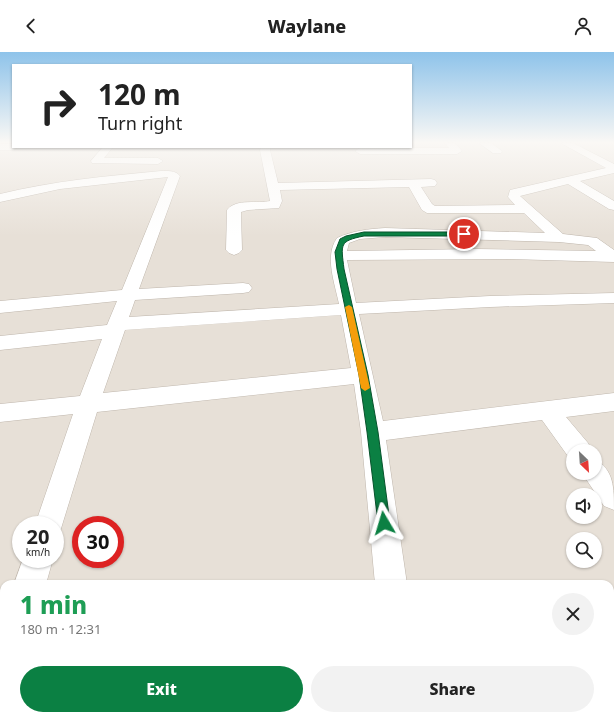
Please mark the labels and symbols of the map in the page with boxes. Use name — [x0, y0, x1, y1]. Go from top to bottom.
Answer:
pin — [447, 217, 481, 251]
north arrow — [566, 444, 602, 480]
position arrow — [363, 502, 405, 544]
speed limit sign: 30 — [72, 516, 124, 568]

